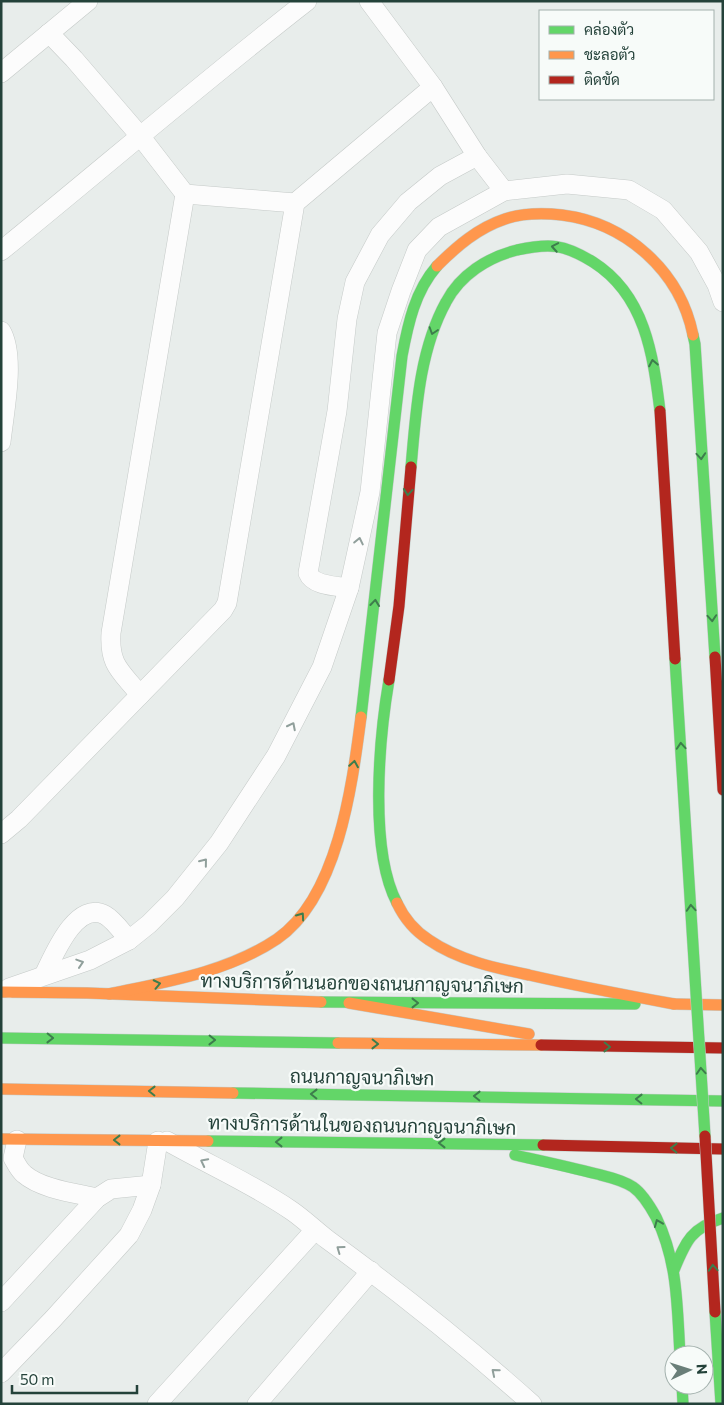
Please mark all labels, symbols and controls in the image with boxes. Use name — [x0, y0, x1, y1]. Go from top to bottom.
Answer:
legend — [539, 10, 714, 100]
text: คล่องตัว — [584, 20, 634, 38]
text: ชะลอตัว — [584, 45, 635, 63]
text: ติดขัด — [584, 70, 620, 88]
one-way arrow — [551, 242, 560, 253]
one-way arrow — [429, 327, 439, 335]
one-way arrow — [649, 358, 659, 367]
one-way arrow — [696, 452, 707, 460]
one-way arrow — [402, 488, 413, 496]
one-way arrow — [354, 537, 364, 546]
one-way arrow — [369, 599, 380, 607]
one-way arrow — [706, 614, 717, 622]
one-way arrow — [286, 722, 296, 731]
one-way arrow — [675, 742, 686, 750]
one-way arrow — [349, 760, 359, 768]
one-way arrow — [198, 859, 206, 868]
one-way arrow — [685, 904, 696, 912]
one-way arrow — [295, 912, 304, 921]
one-way arrow — [75, 959, 84, 969]
street label: ทางบริการด้านนอกของถนนกาญจนาภิเษก — [200, 968, 524, 998]
one-way arrow — [153, 979, 161, 990]
one-way arrow — [412, 998, 419, 1008]
one-way arrow — [46, 1033, 54, 1043]
one-way arrow — [209, 1035, 217, 1045]
one-way arrow — [371, 1038, 379, 1049]
one-way arrow — [604, 1041, 612, 1052]
street label: ถนนกาญจนาภิเษก — [290, 1064, 434, 1090]
one-way arrow — [695, 1066, 706, 1074]
one-way arrow — [147, 1086, 155, 1097]
one-way arrow — [310, 1089, 318, 1099]
one-way arrow — [472, 1091, 480, 1102]
one-way arrow — [635, 1094, 642, 1104]
street label: ทางบริการด้านในของถนนกาญจนาภิเษก — [208, 1110, 516, 1140]
one-way arrow — [112, 1135, 120, 1145]
one-way arrow — [275, 1137, 282, 1147]
one-way arrow — [437, 1138, 445, 1148]
one-way arrow — [670, 1142, 678, 1153]
one-way arrow — [200, 1157, 209, 1168]
one-way arrow — [654, 1220, 664, 1228]
one-way arrow — [337, 1246, 346, 1255]
one-way arrow — [707, 1263, 718, 1271]
north arrow — [664, 1345, 714, 1395]
scale bar — [12, 1362, 138, 1394]
text: N — [694, 1363, 711, 1375]
one-way arrow — [492, 1369, 501, 1377]
text: 50 m — [20, 1370, 54, 1388]

